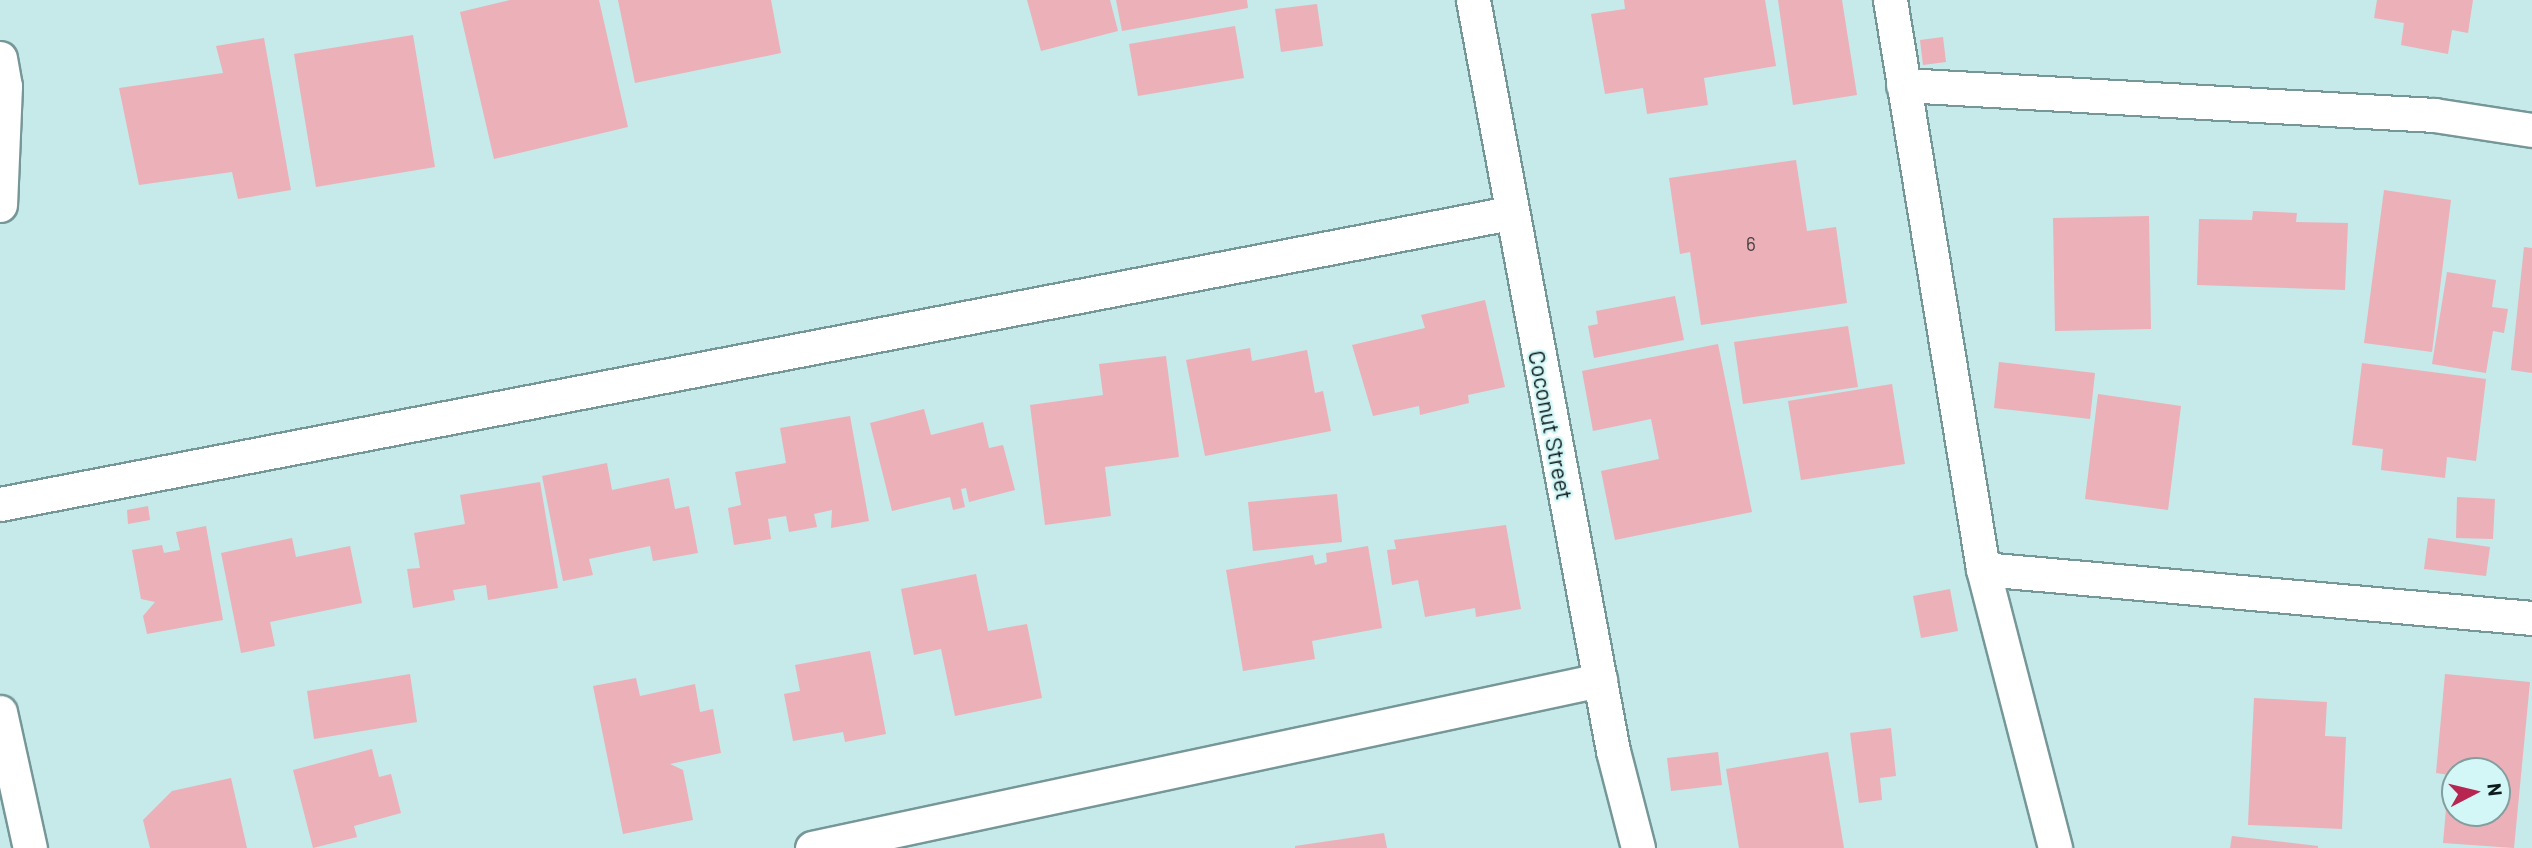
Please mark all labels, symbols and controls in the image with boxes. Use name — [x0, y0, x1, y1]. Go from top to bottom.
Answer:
house number: 6 — [1746, 233, 1756, 255]
street label: Coconut Street — [1523, 348, 1579, 502]
north arrow — [2441, 757, 2511, 827]
text: N — [2483, 782, 2508, 797]

